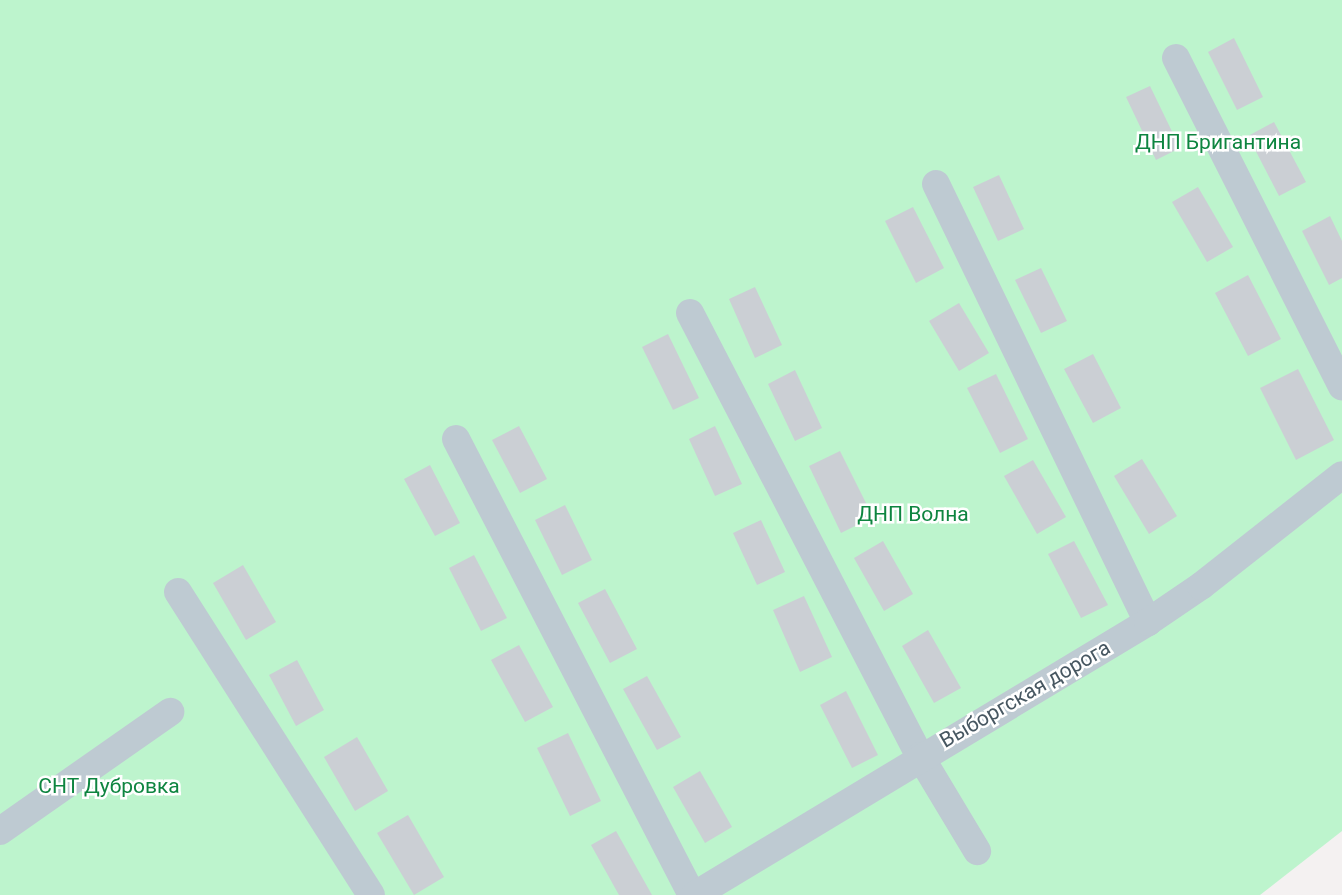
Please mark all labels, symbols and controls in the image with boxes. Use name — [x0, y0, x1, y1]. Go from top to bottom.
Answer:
park label: ДНП Бригантина — [1135, 129, 1301, 155]
park label: ДНП Волна — [857, 501, 969, 527]
street label: Выборгская дорога — [935, 635, 1115, 753]
park label: СНТ Дубровка — [38, 773, 180, 799]

